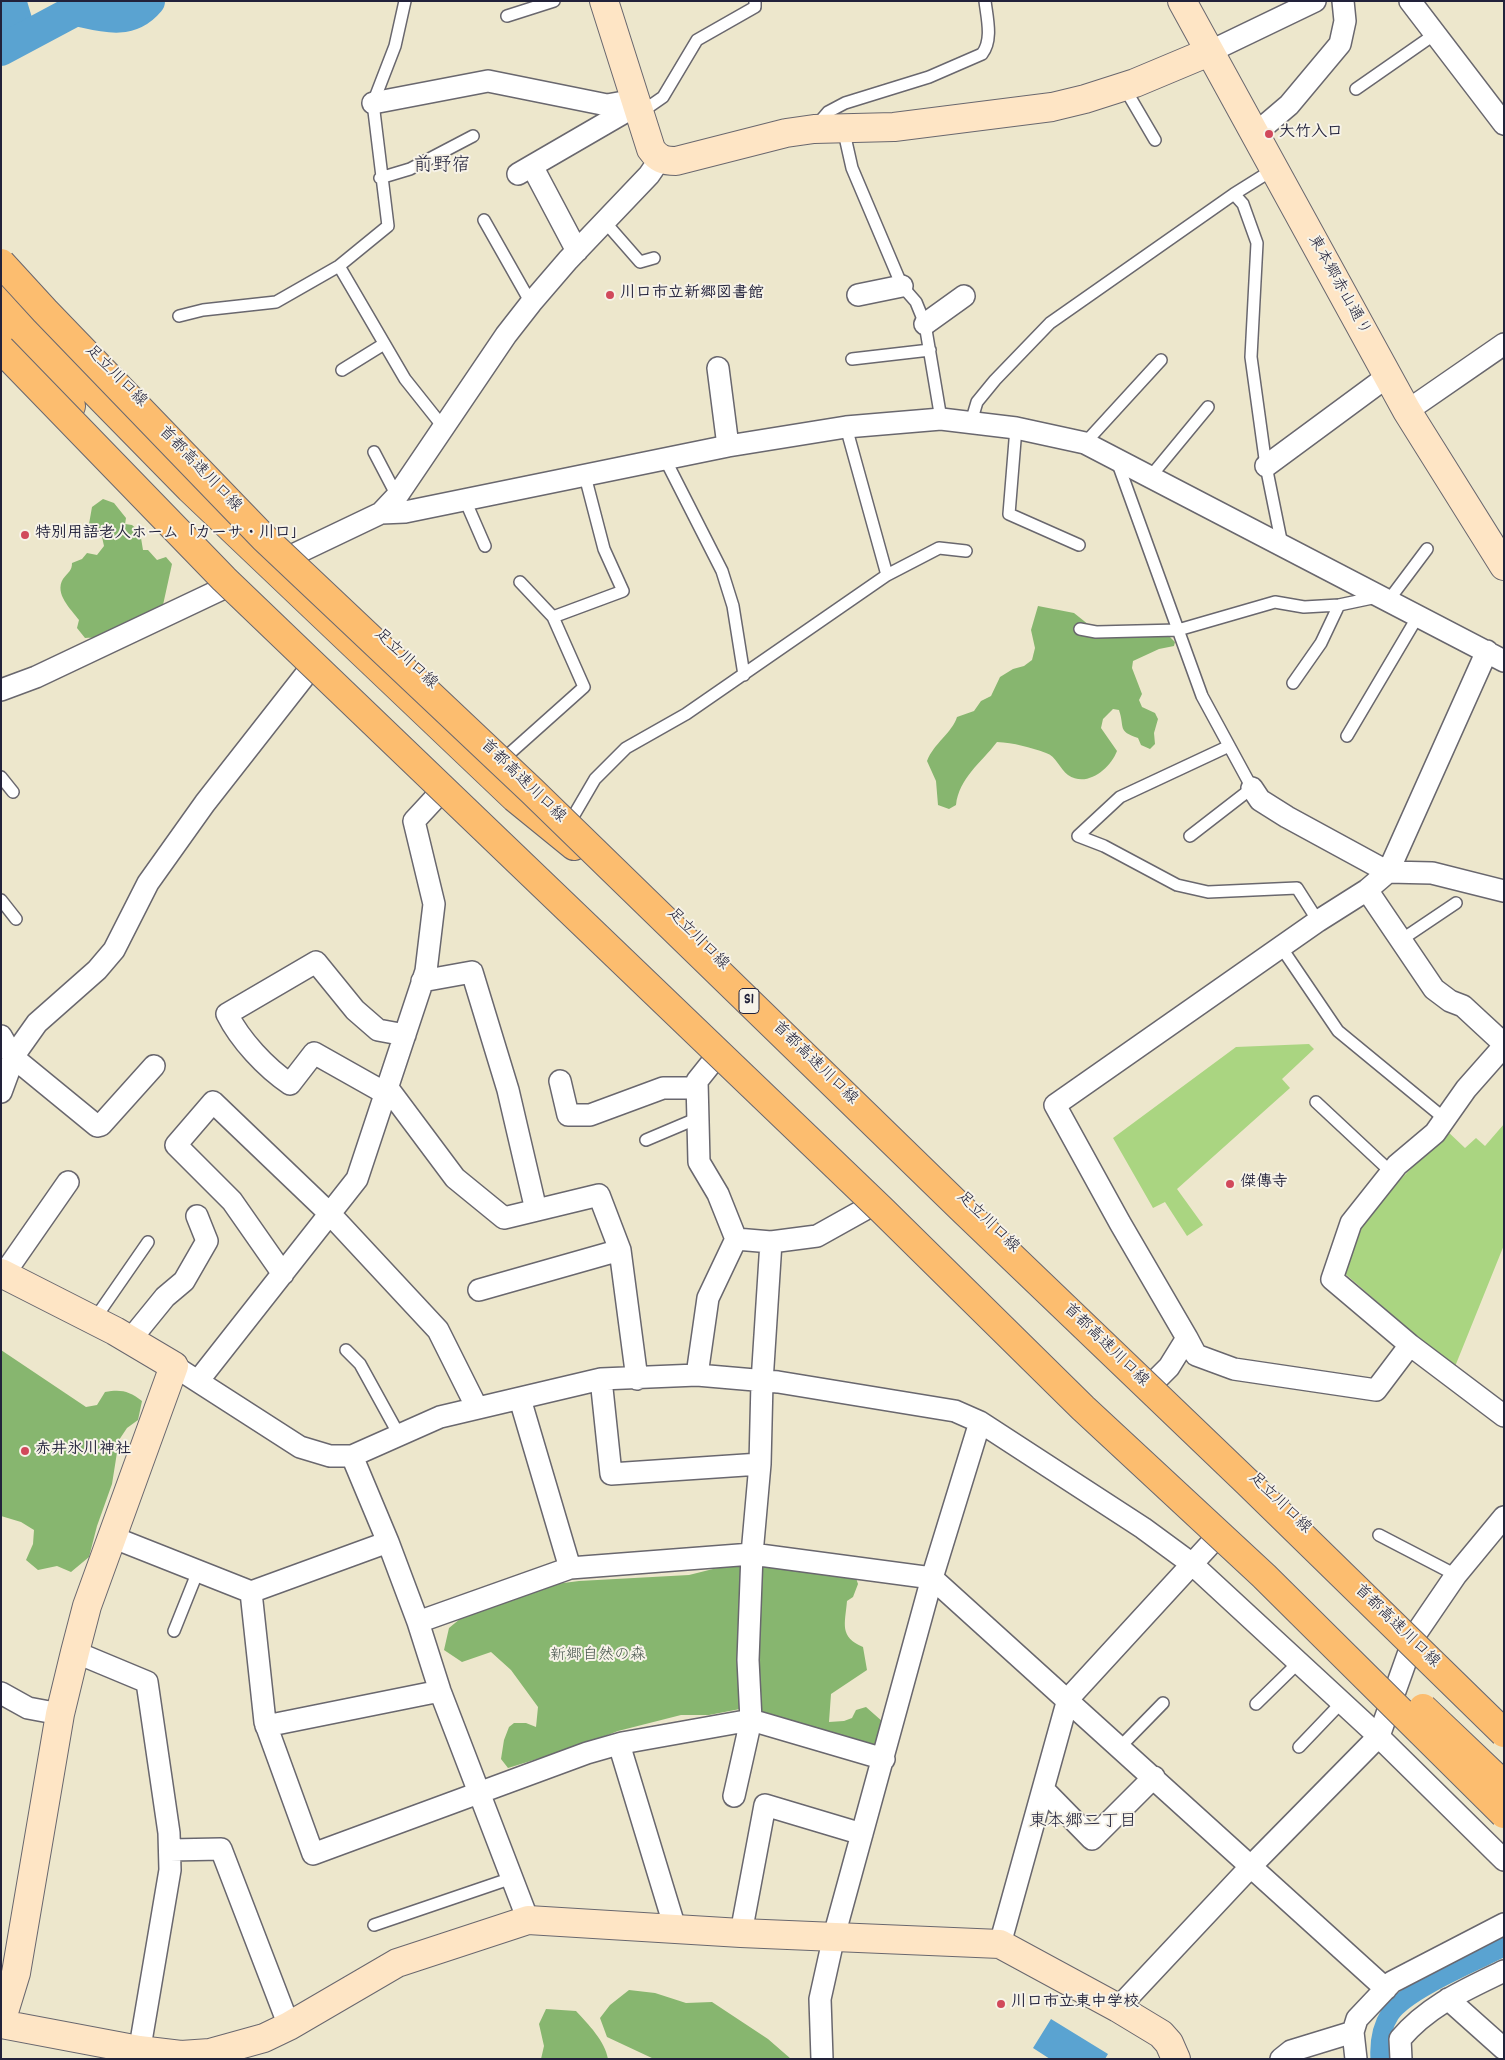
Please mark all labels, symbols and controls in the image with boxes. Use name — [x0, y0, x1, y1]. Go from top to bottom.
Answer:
place label: 大竹入口 — [1279, 124, 1343, 144]
marker: 大竹入口 — [1263, 128, 1275, 140]
district label: 前野宿 — [414, 156, 470, 178]
street label: 東本郷赤山通り — [1302, 232, 1374, 340]
place label: 川口市立新郷図書館 — [620, 285, 764, 305]
marker: 川口市立新郷図書館 — [604, 289, 616, 301]
street label: 足立川口線 — [80, 342, 150, 412]
street label: 首都高速川口線 — [153, 423, 245, 517]
place label: 特別用語老人ホーム「カーサ・川口」 — [35, 525, 307, 545]
marker: 特別用語老人ホーム「カーサ・川口」 — [19, 529, 31, 541]
street label: 足立川口線 — [369, 626, 441, 694]
street label: 首都高速川口線 — [475, 736, 569, 828]
street label: 足立川口線 — [662, 905, 732, 975]
road number: S1 — [739, 988, 759, 1014]
street label: 首都高速川口線 — [767, 1018, 861, 1110]
place label: 傑傳寺 — [1240, 1174, 1288, 1194]
marker: 傑傳寺 — [1224, 1178, 1236, 1190]
street label: 足立川口線 — [952, 1188, 1022, 1258]
street label: 首都高速川口線 — [1058, 1300, 1152, 1392]
place label: 赤井氷川神社 — [35, 1441, 131, 1461]
marker: 赤井氷川神社 — [19, 1445, 31, 1457]
street label: 足立川口線 — [1244, 1469, 1314, 1539]
street label: 首都高速川口線 — [1349, 1581, 1443, 1673]
park label: 新郷自然の森 — [550, 1647, 646, 1667]
district label: 東本郷二丁目 — [1029, 1813, 1137, 1835]
place label: 川口市立東中学校 — [1011, 1994, 1139, 2014]
marker: 川口市立東中学校 — [995, 1998, 1007, 2010]

